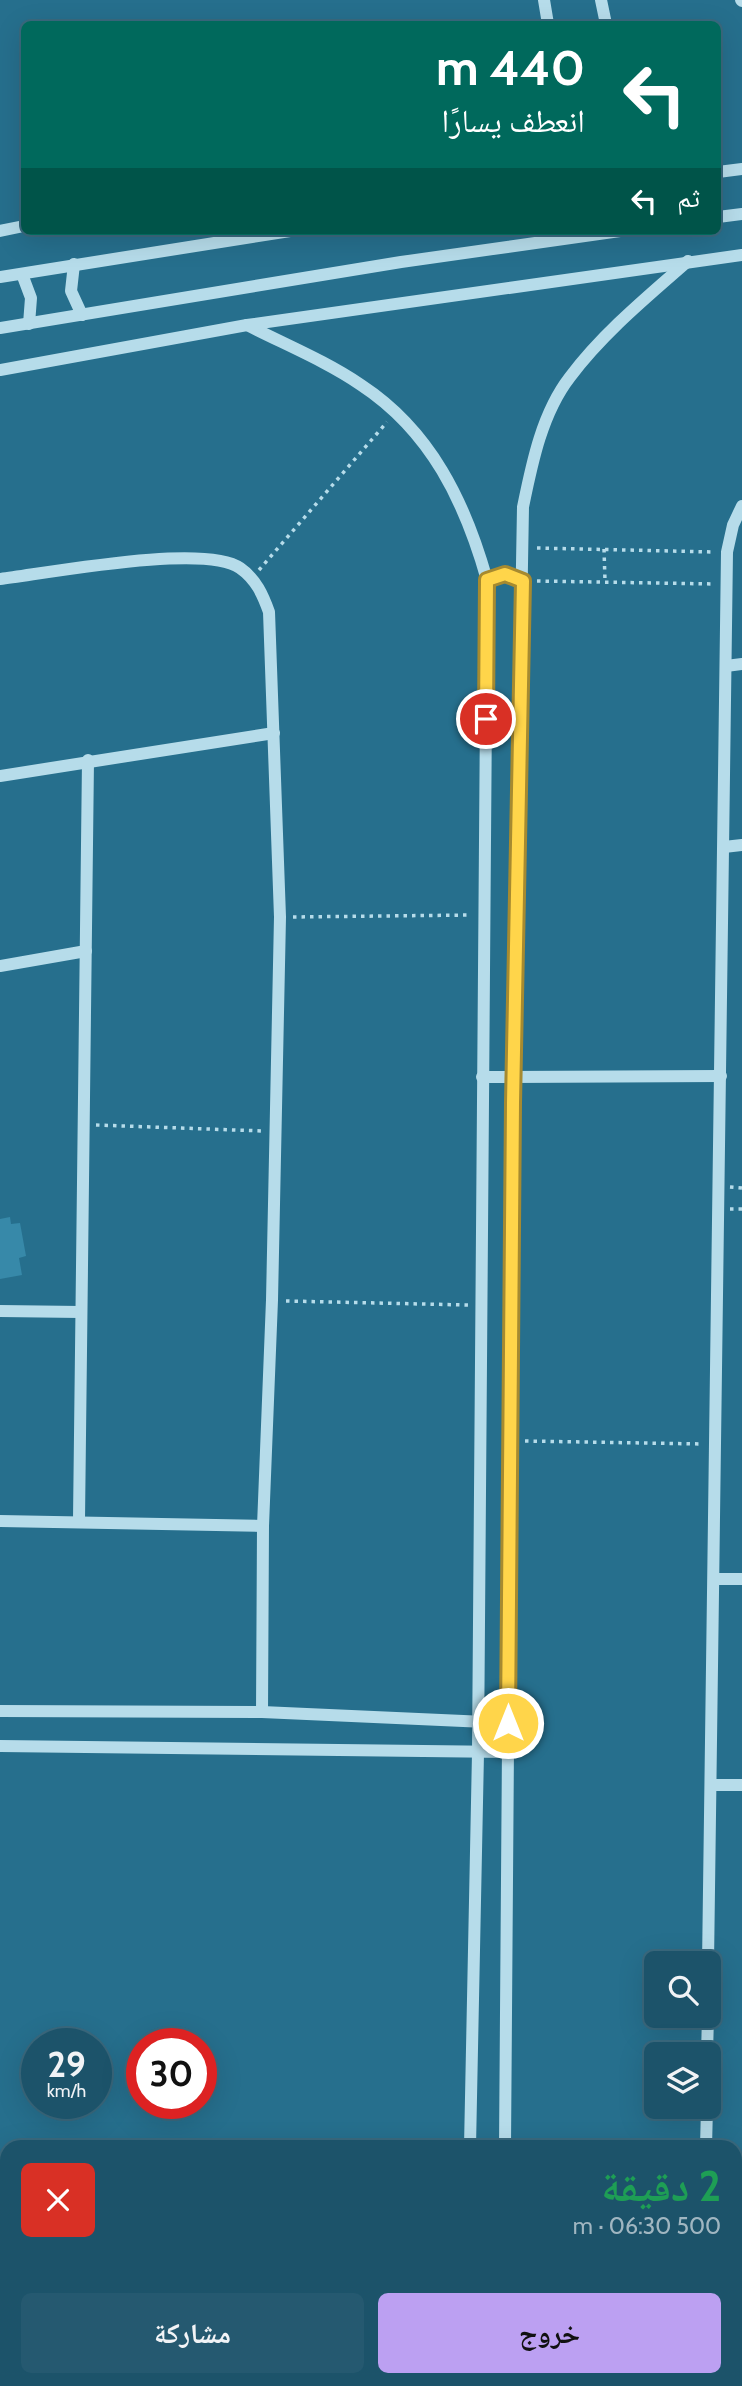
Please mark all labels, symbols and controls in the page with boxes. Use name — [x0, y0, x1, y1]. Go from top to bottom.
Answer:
text: 440 m — [436, 38, 585, 97]
icon: left — [609, 49, 700, 140]
text: انعطف يسارًا — [442, 101, 585, 140]
icon: left — [625, 182, 663, 220]
text: ثم — [677, 182, 700, 214]
pin — [456, 689, 516, 749]
icon: arrive — [467, 700, 505, 738]
position arrow — [471, 1686, 545, 1760]
map controls — [644, 1951, 721, 2119]
button: search — [644, 1951, 721, 2028]
speed limit sign: 30 — [126, 2028, 217, 2119]
button: layers — [644, 2042, 721, 2119]
text: 29 — [47, 2043, 86, 2086]
text: km/h — [47, 2080, 86, 2102]
text: 2 دقيقة — [601, 2160, 721, 2212]
button: close — [21, 2163, 95, 2237]
text: 500 m · 06:30 — [573, 2212, 721, 2240]
button: مشاركة — [21, 2293, 364, 2373]
button: خروج — [378, 2293, 721, 2373]

